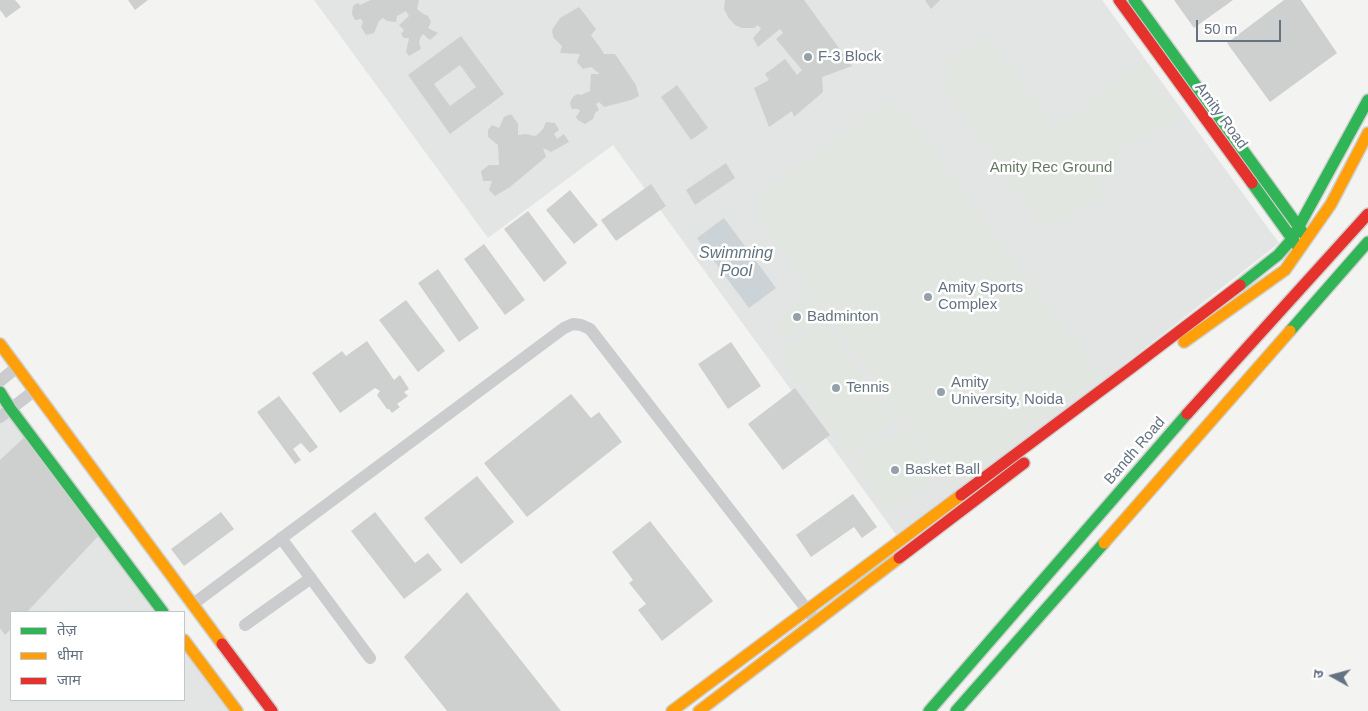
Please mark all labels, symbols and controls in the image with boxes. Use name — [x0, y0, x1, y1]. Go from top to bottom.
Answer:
scale bar — [1198, 10, 1283, 42]
text: 50 m — [1204, 20, 1237, 37]
place label: F-3 Block — [818, 48, 881, 66]
marker: F-3 Block — [802, 51, 814, 63]
street label: Amity Road — [1191, 79, 1251, 153]
park label: Amity Rec Ground — [990, 159, 1112, 177]
water label: Swimming Pool — [699, 244, 773, 282]
place label: Amity Sports Complex — [938, 279, 1023, 314]
marker: Amity Sports Complex — [922, 291, 934, 303]
place label: Badminton — [807, 308, 879, 326]
marker: Badminton — [791, 311, 803, 323]
place label: Amity University, Noida — [951, 374, 1063, 409]
place label: Tennis — [846, 379, 889, 397]
marker: Tennis — [830, 382, 842, 394]
marker: Amity University, Noida — [935, 386, 947, 398]
street label: Bandh Road — [1101, 414, 1169, 488]
place label: Basket Ball — [905, 461, 980, 479]
marker: Basket Ball — [889, 464, 901, 476]
legend — [10, 611, 185, 701]
text: तेज़ — [57, 621, 77, 638]
text: धीमा — [57, 646, 83, 663]
north arrow — [1308, 651, 1358, 701]
text: उ — [1310, 669, 1327, 679]
text: जाम — [57, 671, 81, 688]

